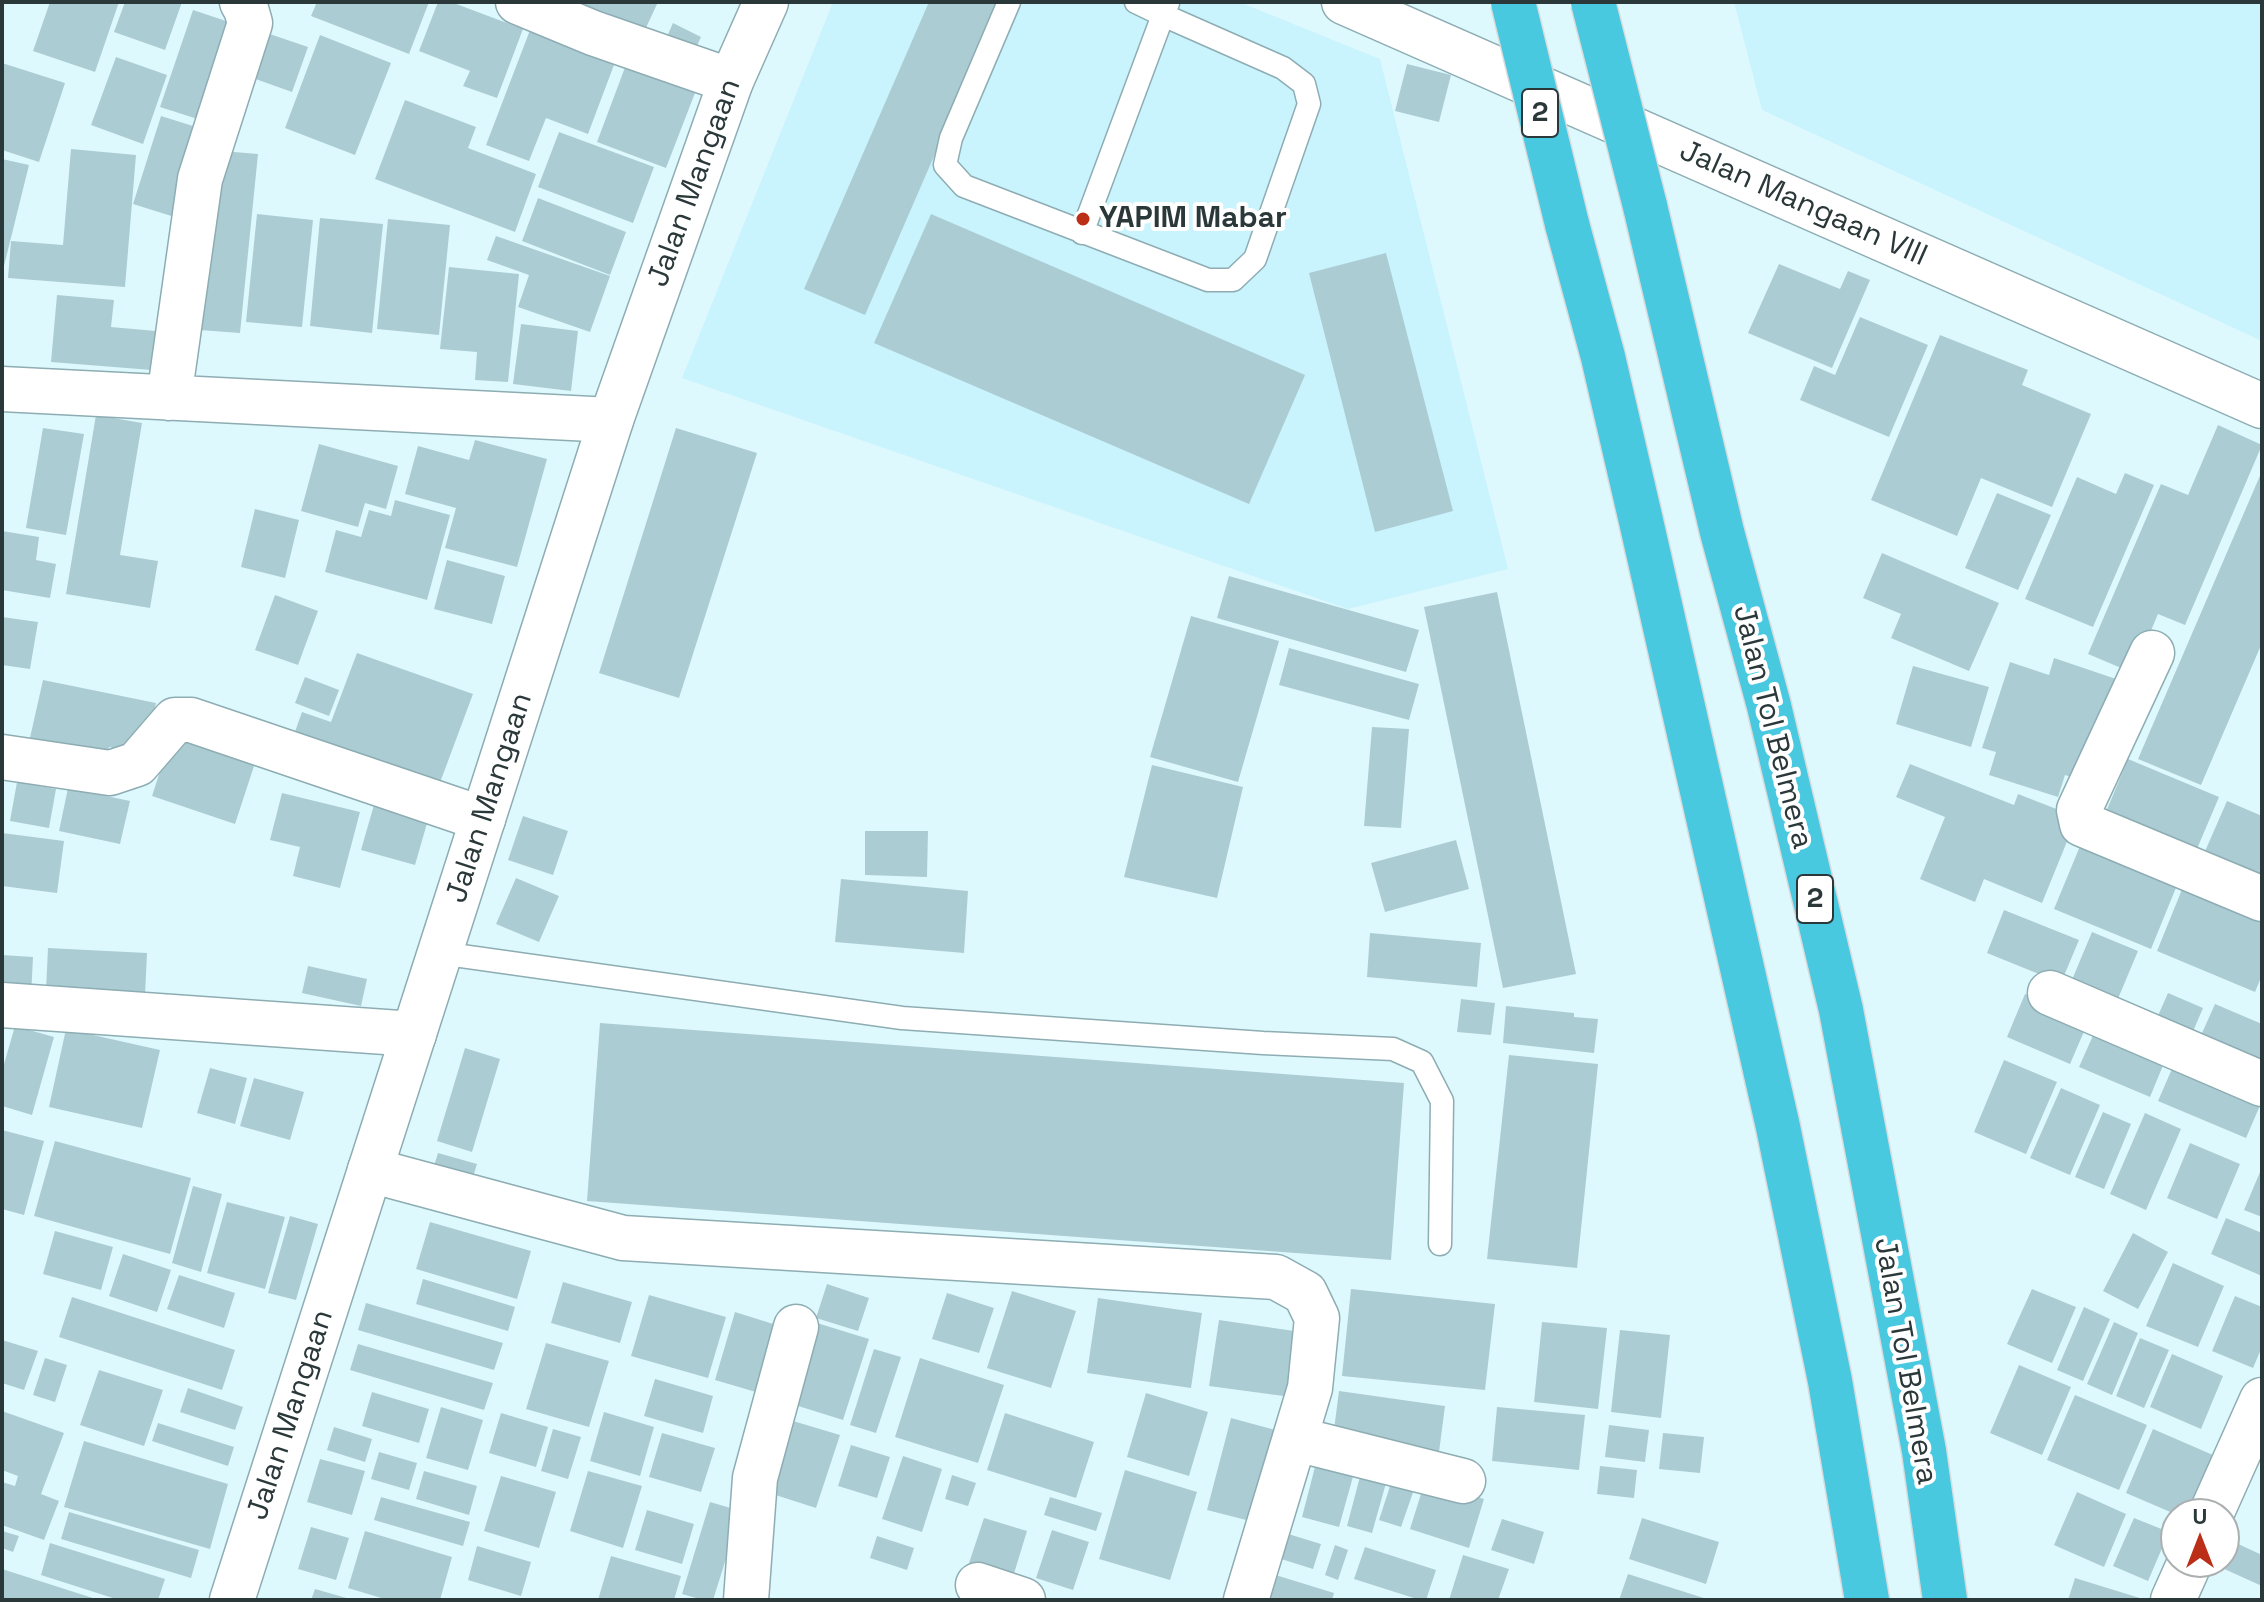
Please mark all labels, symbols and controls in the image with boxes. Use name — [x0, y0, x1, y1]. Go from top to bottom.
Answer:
street label: Jalan Mangaan — [641, 74, 749, 292]
road number: 2 — [1522, 89, 1558, 137]
street label: Jalan Mangaan VIII — [1674, 133, 1932, 275]
place label: YAPIM Mabar — [1099, 201, 1287, 237]
marker: YAPIM Mabar — [1074, 210, 1092, 228]
street label: Jalan Tol Belmera — [1724, 601, 1820, 853]
street label: Jalan Mangaan — [439, 688, 541, 908]
road number: 2 — [1797, 875, 1833, 923]
street label: Jalan Tol Belmera — [1866, 1235, 1944, 1487]
street label: Jalan Mangaan — [240, 1305, 342, 1525]
north arrow — [2160, 1498, 2240, 1578]
text: U — [2193, 1502, 2207, 1530]

